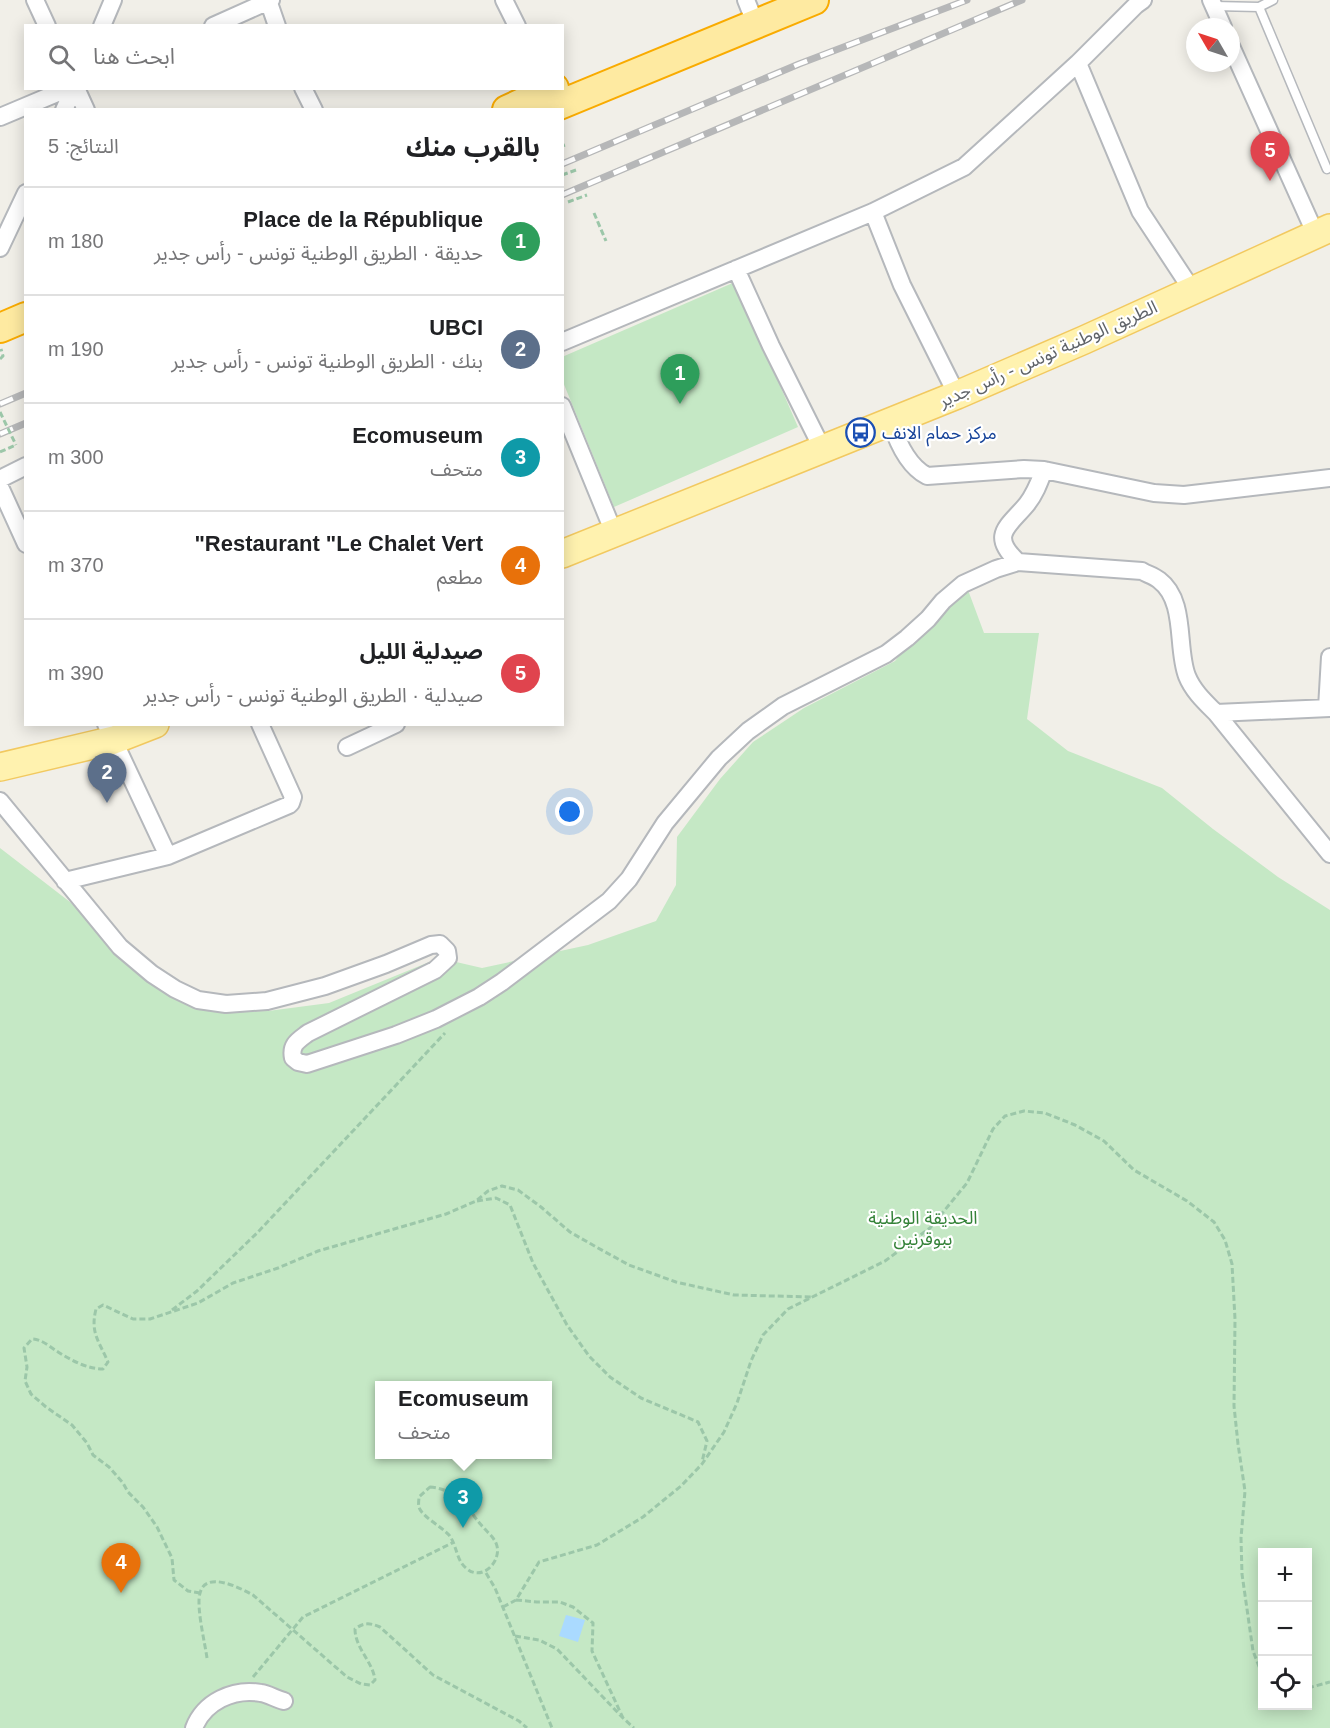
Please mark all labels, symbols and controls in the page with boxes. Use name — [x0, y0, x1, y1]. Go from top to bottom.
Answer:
north arrow — [1186, 18, 1240, 72]
search box — [24, 24, 564, 90]
icon: search — [45, 41, 78, 74]
text: ابحث هنا — [93, 44, 175, 69]
text: بالقرب منك — [406, 132, 540, 162]
pin: 5 — [1250, 132, 1290, 181]
text: النتائج: 5 — [48, 135, 119, 157]
text: Place de la République — [243, 207, 483, 232]
text: 180 m — [48, 230, 104, 252]
text: 1 — [515, 230, 526, 252]
text: حديقة · الطريق الوطنية تونس - رأس جدير — [154, 242, 483, 264]
street label: الطريق الوطنية تونس - رأس جدير — [934, 296, 1161, 413]
text: UBCI — [429, 315, 483, 340]
text: 190 m — [48, 338, 104, 360]
text: 2 — [515, 338, 526, 360]
text: بنك · الطريق الوطنية تونس - رأس جدير — [171, 350, 483, 372]
pin: 1 — [660, 354, 700, 404]
bus stop icon: مركز حمام الانف — [845, 417, 877, 449]
text: Ecomuseum — [352, 423, 483, 448]
place label: مركز حمام الانف — [882, 423, 997, 447]
text: 300 m — [48, 446, 104, 468]
text: 3 — [515, 446, 526, 468]
text: متحف — [430, 458, 483, 480]
text: Restaurant "Le Chalet Vert" — [194, 531, 483, 556]
text: 370 m — [48, 554, 104, 576]
text: 4 — [515, 554, 526, 576]
text: مطعم — [437, 566, 483, 588]
text: صيدلية الليل — [360, 639, 483, 664]
text: 390 m — [48, 662, 104, 684]
text: 5 — [515, 662, 526, 684]
text: صيدلية · الطريق الوطنية تونس - رأس جدير — [143, 684, 483, 706]
pin: 2 — [88, 754, 126, 803]
your location — [555, 797, 584, 826]
park label: الحديقة الوطنية ببوقرنين — [868, 1208, 978, 1250]
popup — [375, 1381, 552, 1459]
text: Ecomuseum — [398, 1386, 529, 1411]
text: متحف — [398, 1421, 451, 1443]
pin: 3 — [444, 1478, 482, 1528]
pin: 4 — [102, 1544, 140, 1593]
map controls — [1258, 1548, 1312, 1710]
button: + — [1258, 1548, 1312, 1602]
button: − — [1258, 1602, 1312, 1656]
button: locate — [1258, 1656, 1312, 1710]

